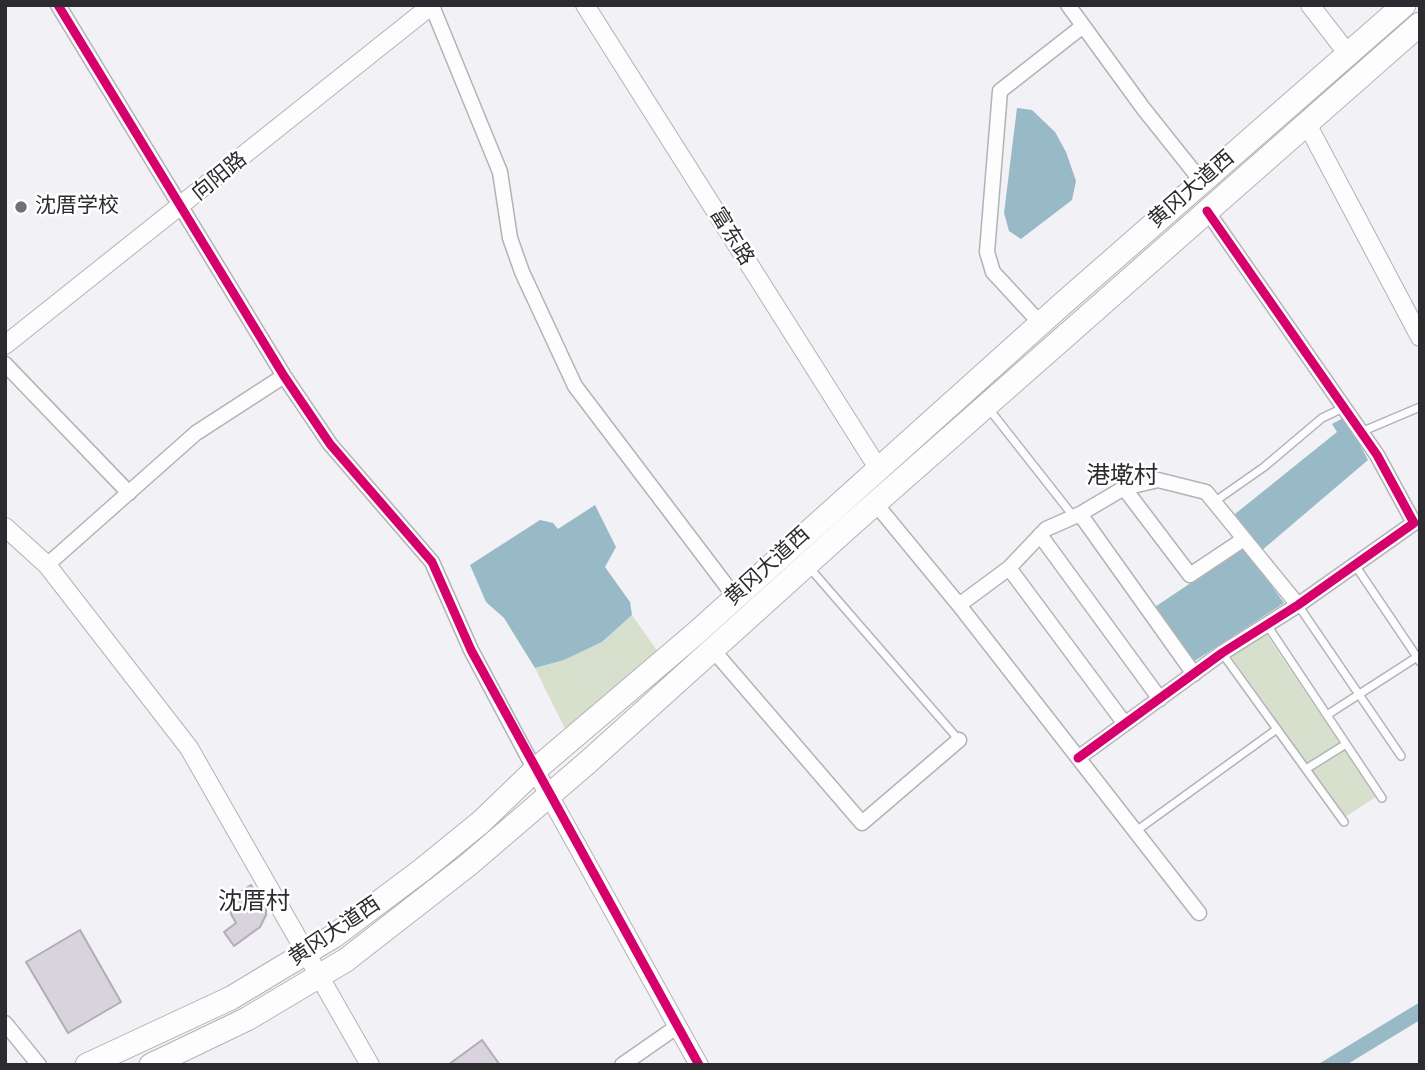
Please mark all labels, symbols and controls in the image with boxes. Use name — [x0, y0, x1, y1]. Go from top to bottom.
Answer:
street label: 黄冈大道西 — [1144, 146, 1240, 234]
street label: 向阳路 — [188, 147, 252, 207]
place label: 沈厝学校 — [35, 194, 119, 220]
marker: 沈厝学校 — [13, 199, 29, 215]
street label: 富东路 — [704, 204, 758, 270]
district label: 港墘村 — [1086, 463, 1158, 491]
street label: 黄冈大道西 — [721, 523, 815, 611]
district label: 沈厝村 — [218, 889, 290, 917]
street label: 黄冈大道西 — [284, 892, 386, 972]

